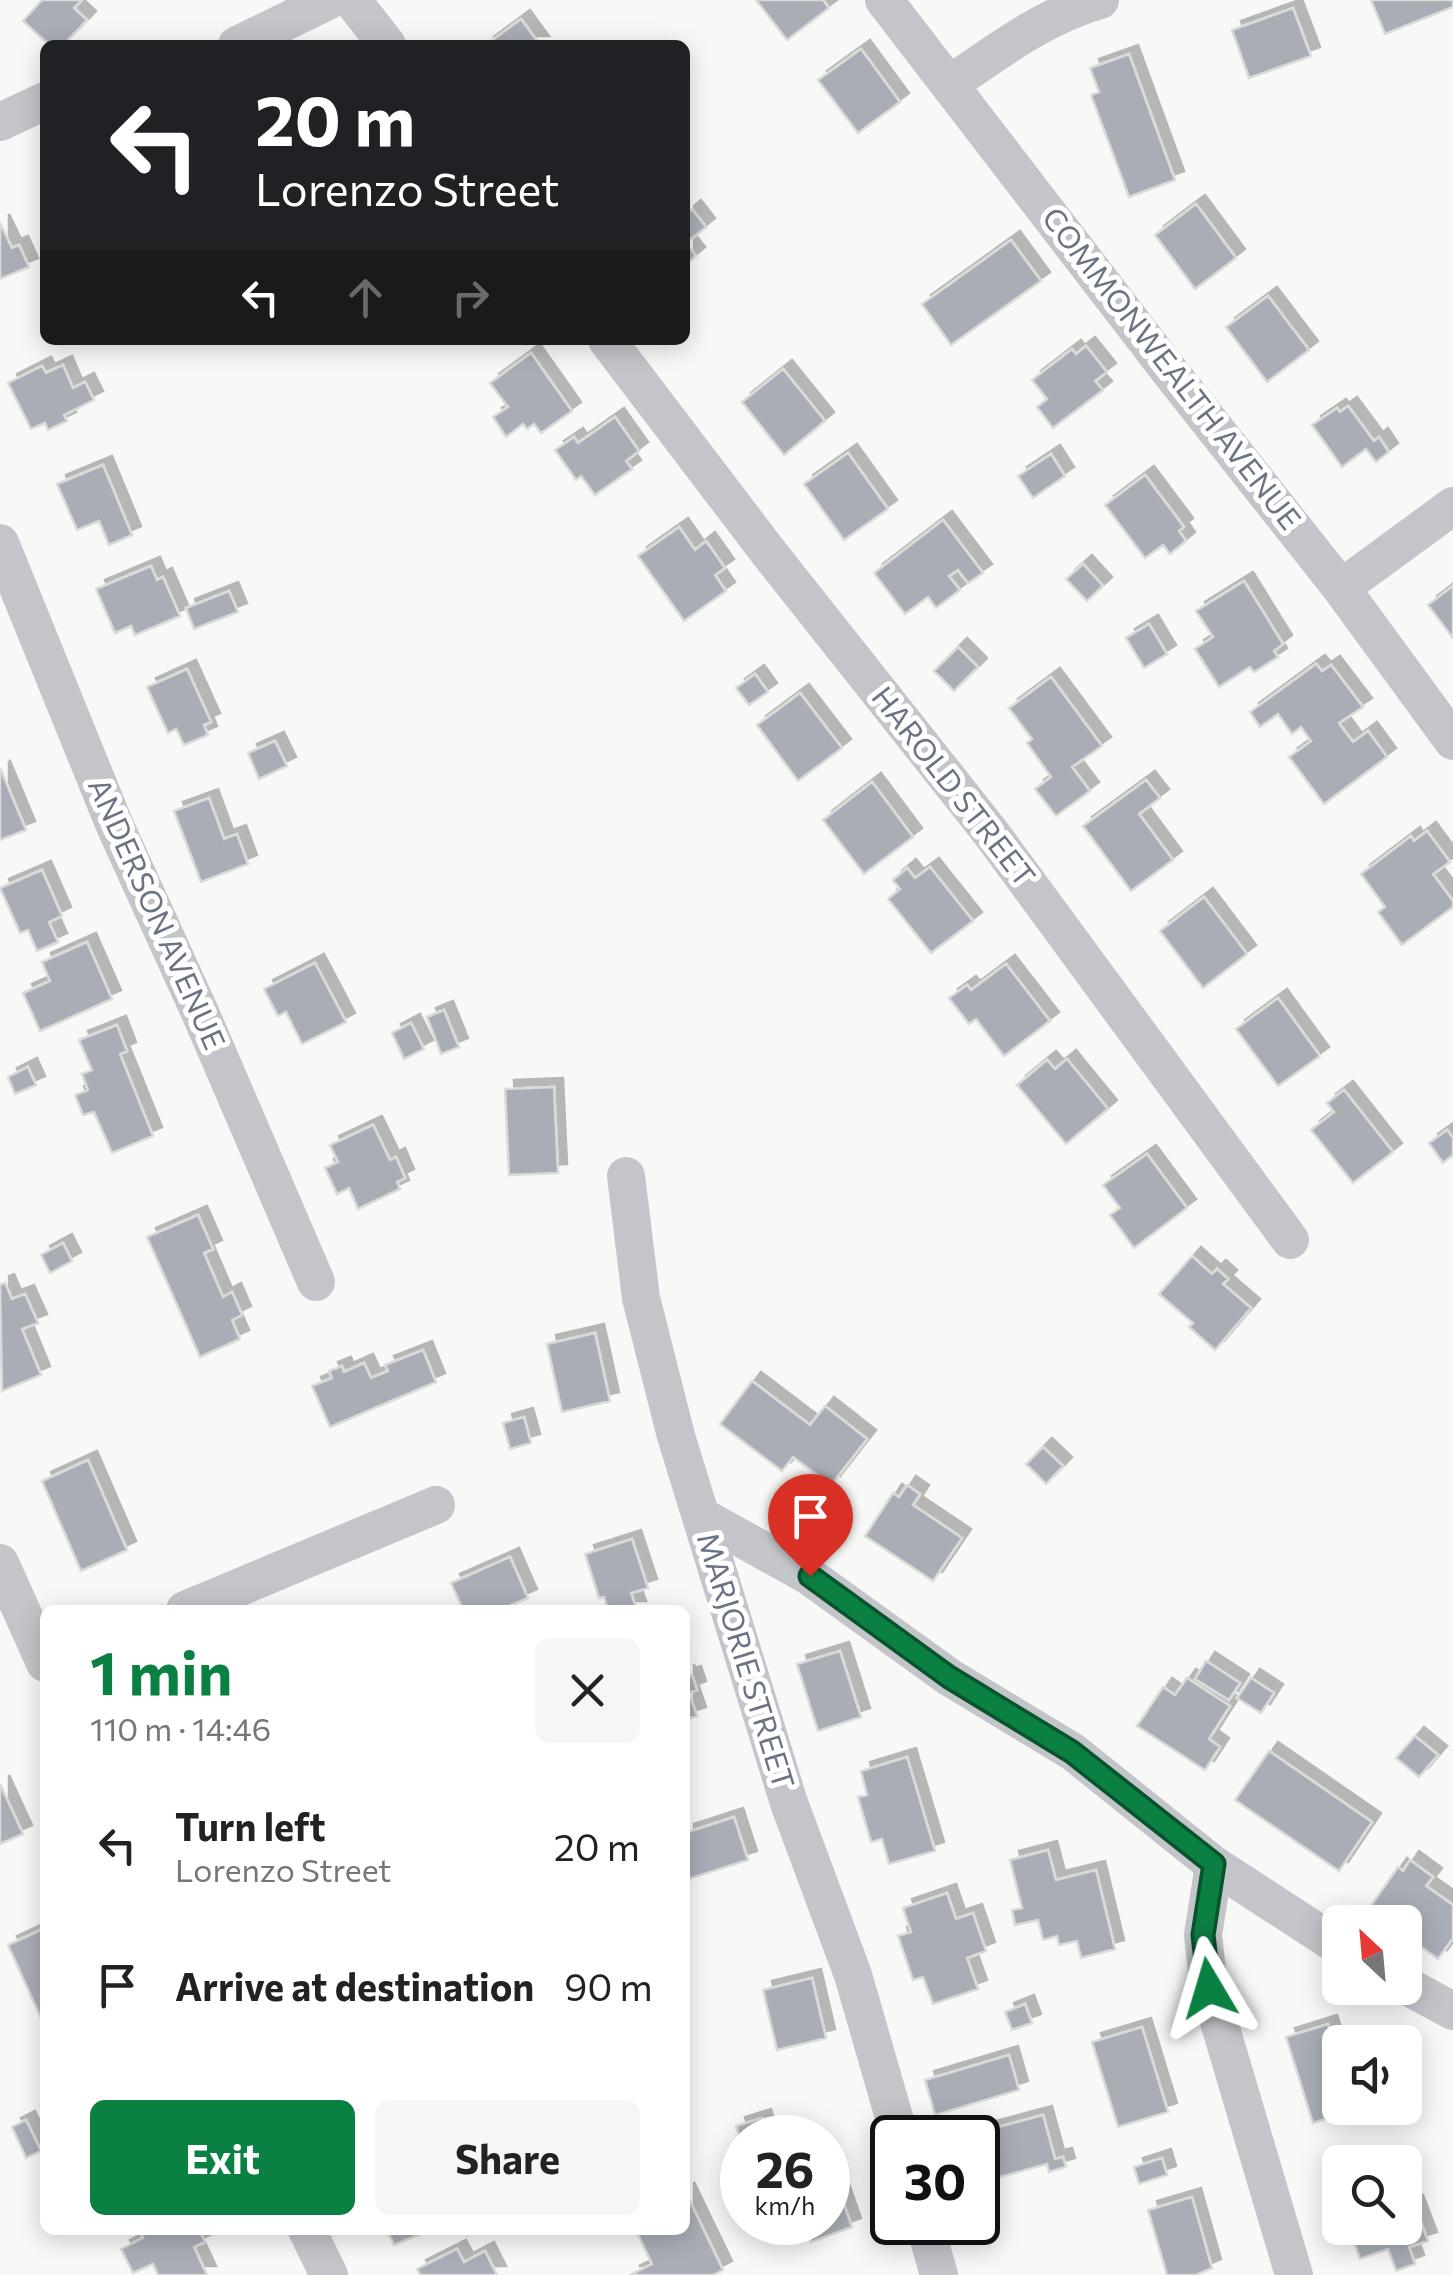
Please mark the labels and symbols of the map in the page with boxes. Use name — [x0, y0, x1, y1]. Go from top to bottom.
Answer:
street label: COMMONWEALTH AVENUE — [1036, 199, 1310, 536]
street label: HAROLD STREET — [865, 678, 1045, 893]
street label: ANDERSON AVENUE — [82, 772, 235, 1054]
pin — [768, 1474, 853, 1577]
street label: MARJORIE STREET — [691, 1528, 804, 1793]
north arrow — [1322, 1905, 1422, 2005]
position arrow — [1157, 1936, 1261, 2040]
speed limit sign: 30 — [870, 2115, 1000, 2245]

